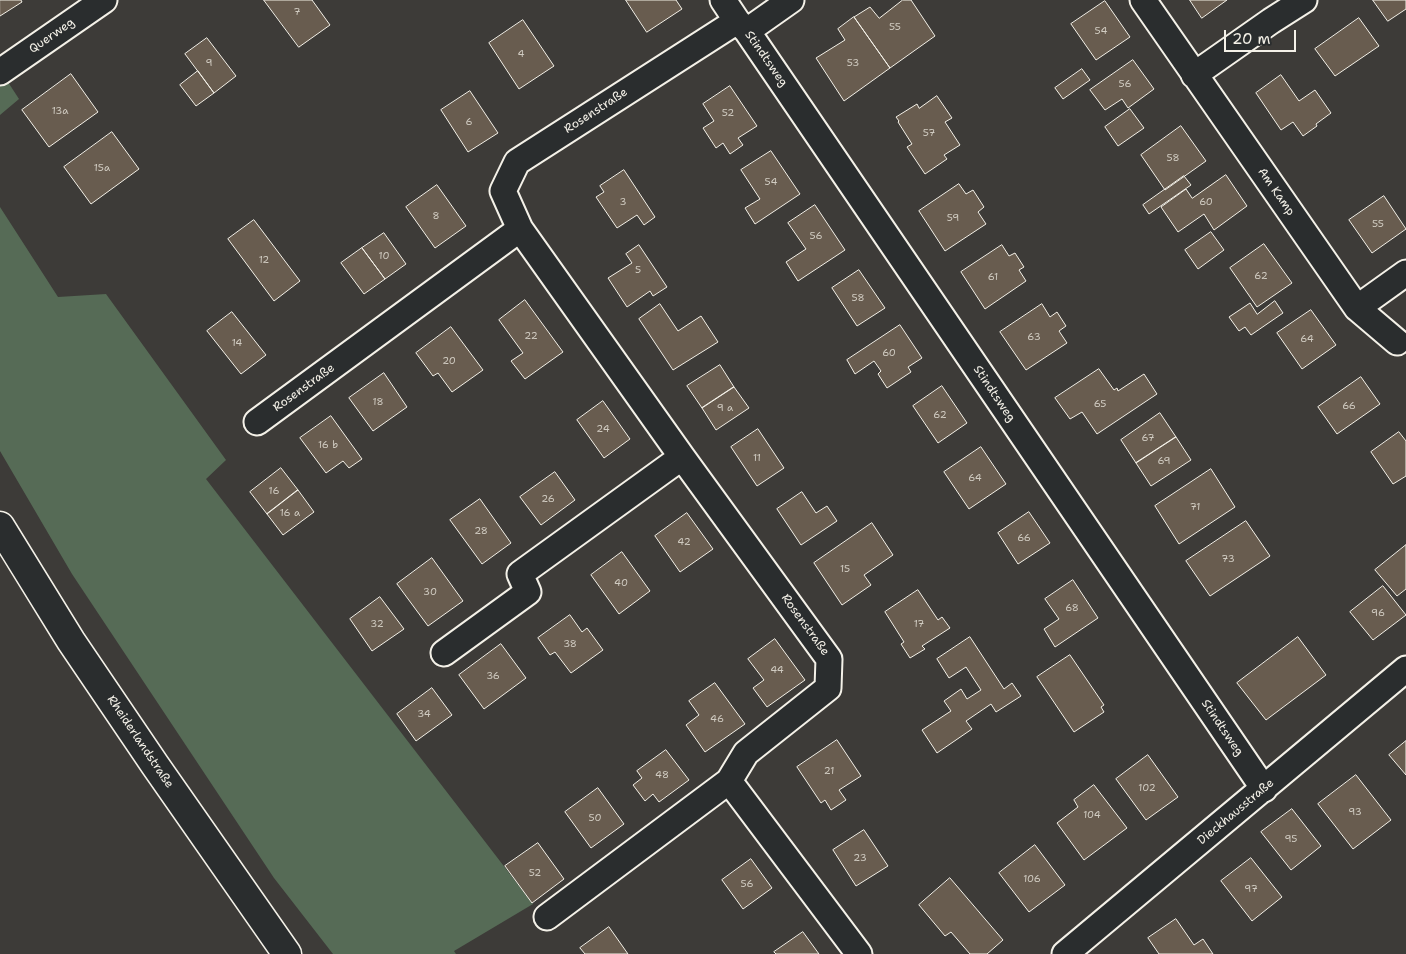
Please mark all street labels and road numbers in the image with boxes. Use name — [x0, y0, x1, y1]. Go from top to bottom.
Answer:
street label: Querweg — [27, 15, 77, 57]
street label: Stindtsweg — [741, 28, 791, 90]
street label: Rosenstraße — [562, 85, 630, 137]
street label: Am Kamp — [1254, 165, 1298, 219]
street label: Rosenstraße — [270, 361, 338, 415]
street label: Stindtsweg — [970, 363, 1018, 425]
street label: Rosenstraße — [778, 591, 832, 659]
street label: Rheiderlandstraße — [104, 693, 176, 791]
street label: Stindtsweg — [1198, 697, 1246, 759]
street label: Dieckhausstraße — [1195, 776, 1277, 848]

